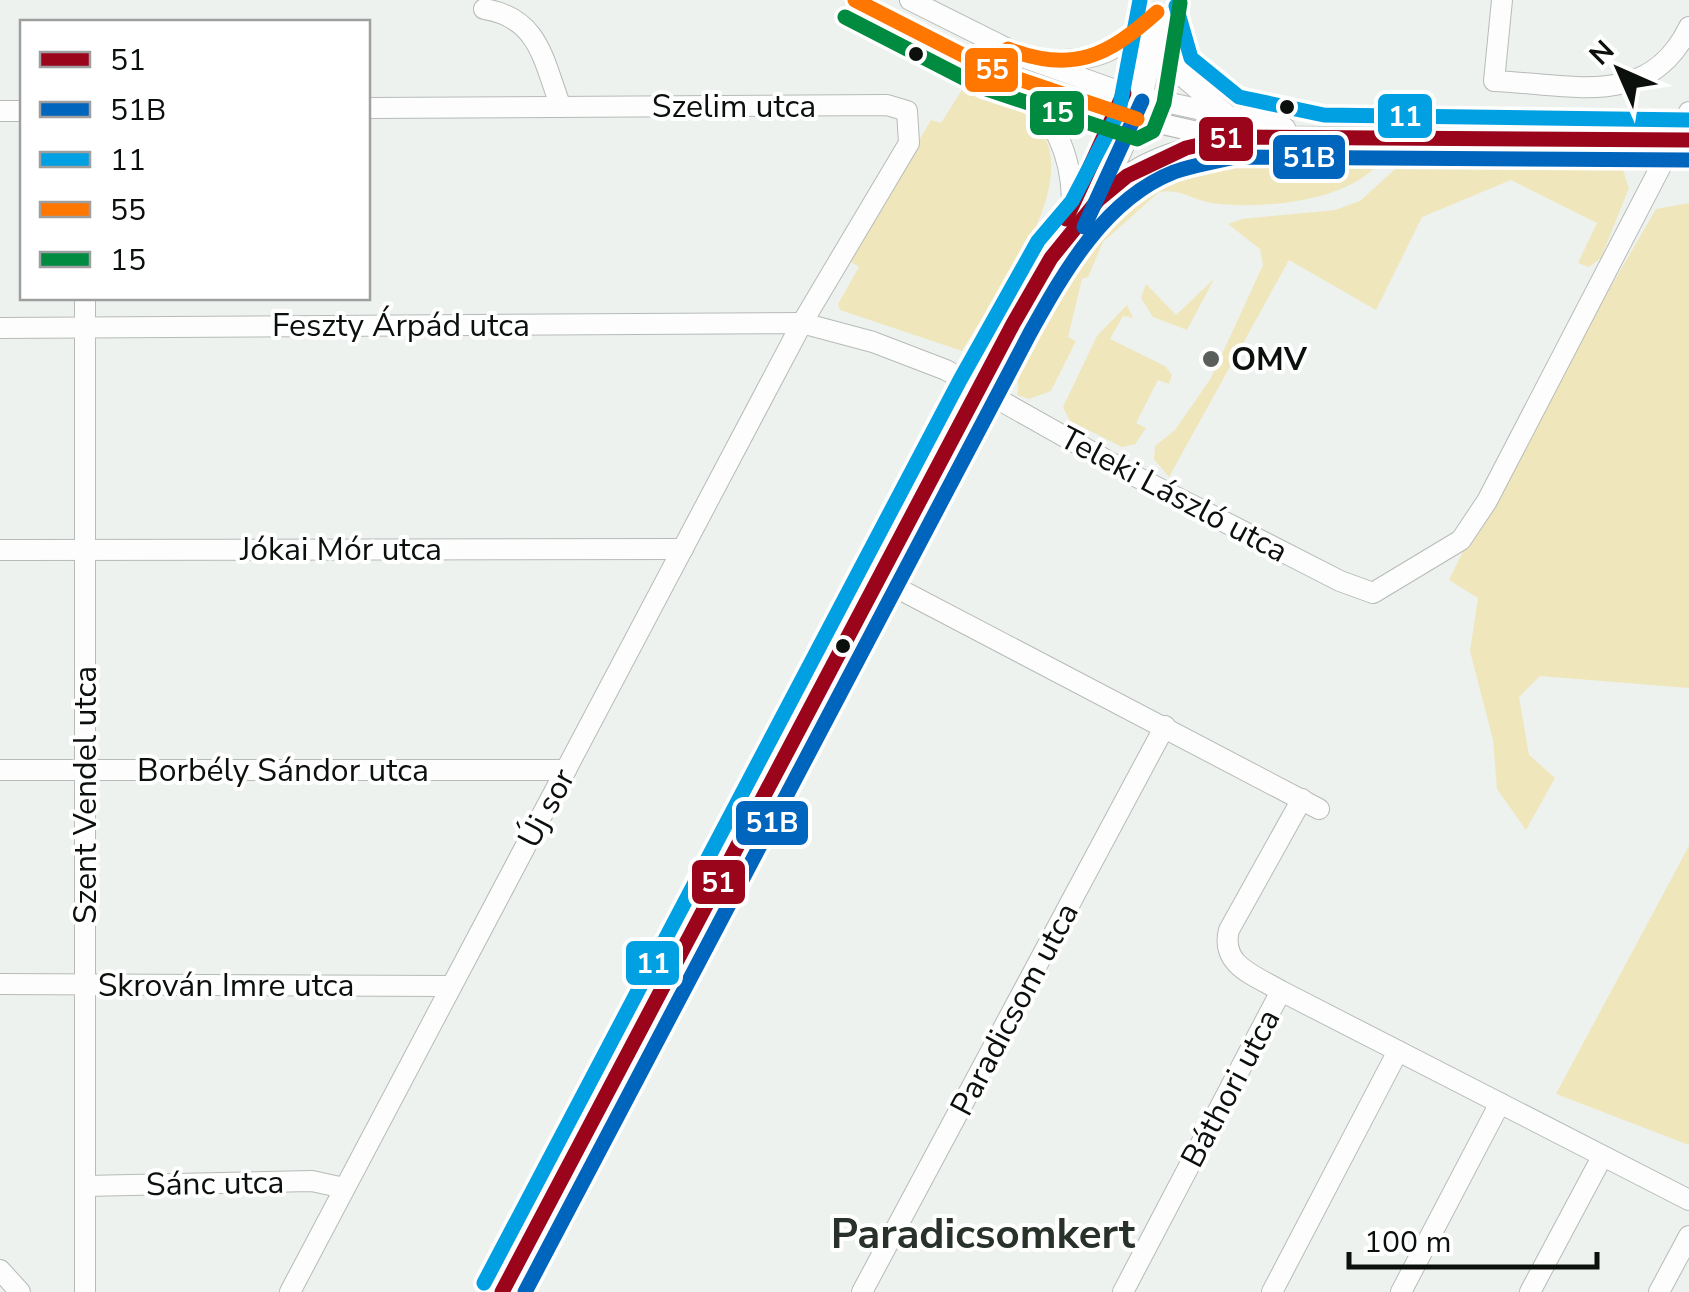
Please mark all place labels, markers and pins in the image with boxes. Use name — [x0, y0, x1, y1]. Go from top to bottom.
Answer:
unlabelled marker — [906, 44, 926, 64]
unlabelled marker — [1277, 97, 1297, 117]
place label: OMV — [1231, 338, 1308, 381]
marker: OMV — [1200, 348, 1222, 370]
unlabelled marker — [833, 636, 853, 656]

